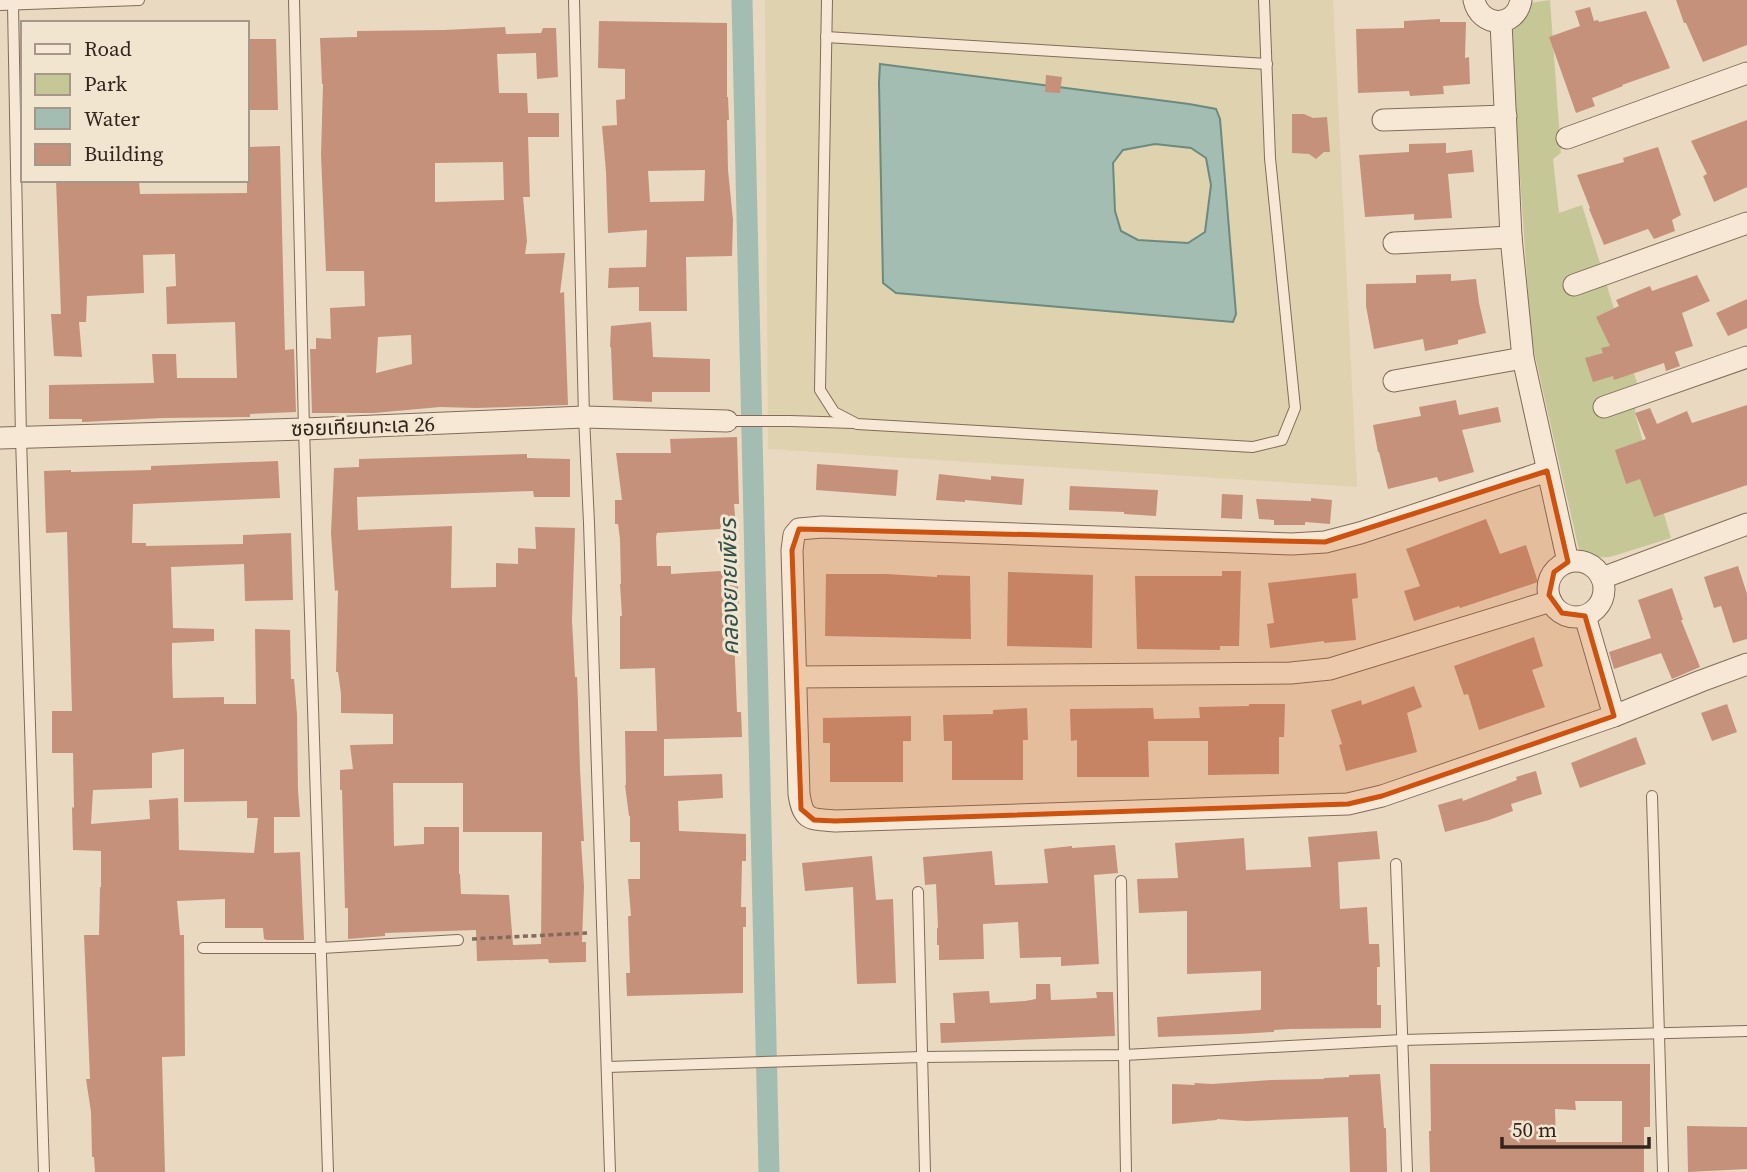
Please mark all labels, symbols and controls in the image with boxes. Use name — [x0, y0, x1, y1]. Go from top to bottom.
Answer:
legend — [21, 21, 248, 182]
text: Road — [84, 34, 132, 63]
text: Park — [84, 69, 128, 98]
text: Water — [84, 104, 140, 133]
text: Building — [84, 139, 163, 168]
street label: ซอยเทียนทะเล 26 — [290, 409, 436, 443]
water label: คลองยายเพียร — [712, 517, 746, 656]
scale bar — [1502, 1106, 1649, 1150]
text: 50 m — [1512, 1115, 1557, 1144]

